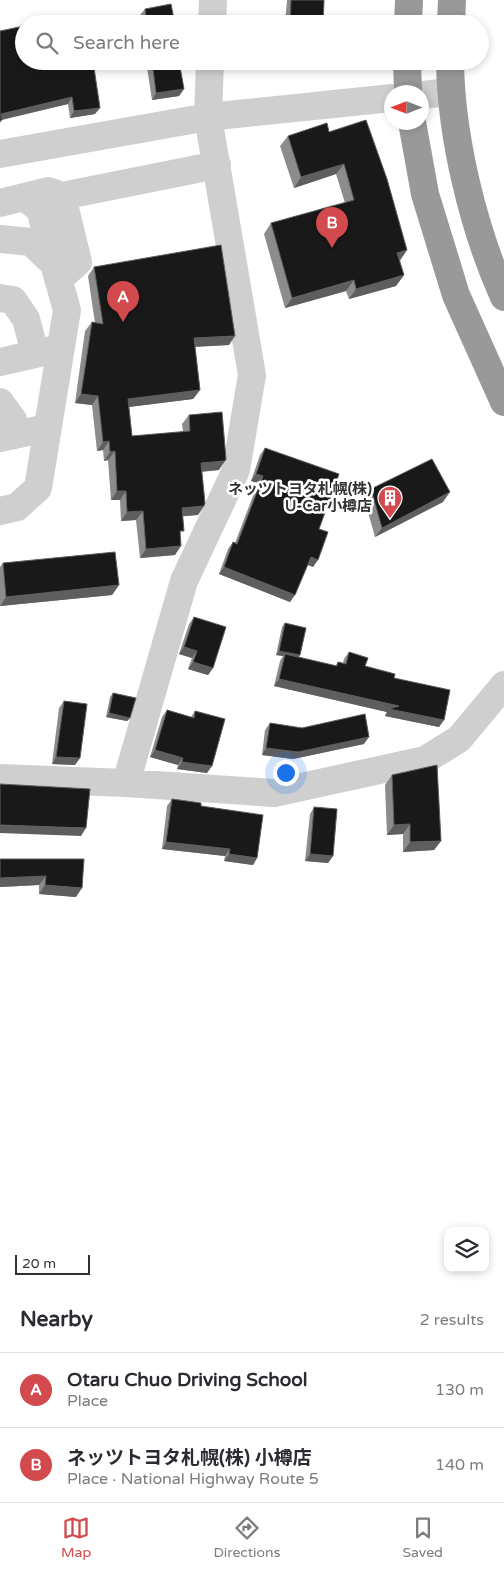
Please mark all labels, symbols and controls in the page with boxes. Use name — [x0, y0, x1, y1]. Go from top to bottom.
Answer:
search box — [15, 15, 489, 70]
icon: search — [33, 29, 61, 57]
text: Search here — [73, 32, 180, 54]
north arrow — [384, 85, 429, 130]
pin: B — [316, 207, 348, 248]
pin: A — [107, 281, 139, 322]
place label: ネッツトヨタ札幌(株) U-Car小樽店 — [228, 480, 372, 515]
building icon: ネッツトヨタ札幌(株) U-Car小樽店 — [377, 485, 403, 519]
your location — [273, 760, 299, 786]
map controls — [444, 1227, 489, 1272]
button: layers — [444, 1227, 489, 1272]
scale bar — [15, 1252, 90, 1275]
text: 20 m — [22, 1255, 56, 1272]
text: Nearby — [20, 1307, 93, 1332]
text: 2 results — [420, 1310, 484, 1330]
text: Otaru Chuo Driving School — [67, 1369, 308, 1391]
text: A — [30, 1380, 42, 1400]
text: 130 m — [435, 1380, 484, 1400]
text: Place — [67, 1391, 108, 1411]
text: ネッツトヨタ札幌(株) 小樽店 — [67, 1447, 312, 1469]
text: B — [30, 1455, 42, 1475]
text: 140 m — [435, 1455, 484, 1475]
text: Place · National Highway Route 5 — [67, 1469, 319, 1489]
tab: Map — [61, 1514, 91, 1561]
tab: Directions — [213, 1514, 280, 1561]
tab: Saved — [402, 1514, 443, 1561]

